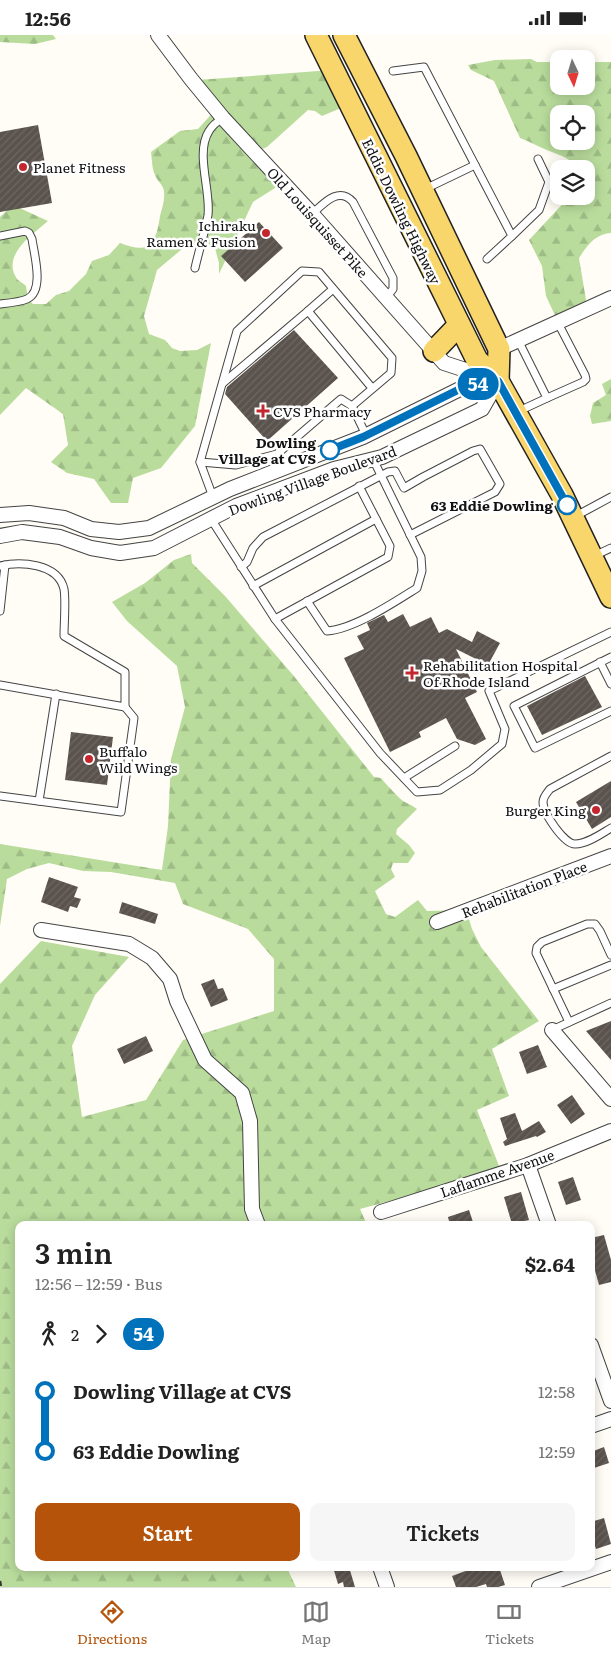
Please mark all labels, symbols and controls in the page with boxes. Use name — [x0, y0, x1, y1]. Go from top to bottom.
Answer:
text: 12:56 — [25, 4, 71, 32]
north arrow — [550, 50, 595, 95]
map controls — [550, 50, 595, 205]
button: locate — [550, 105, 595, 150]
street label: Eddie Dowling Highway — [358, 135, 446, 288]
place label: Planet Fitness — [33, 157, 125, 177]
button: layers — [550, 160, 595, 205]
marker: Planet Fitness — [17, 161, 29, 173]
street label: Old Louisquisset Pike — [263, 163, 373, 281]
place label: Ichiraku Ramen & Fusion — [146, 215, 256, 251]
marker: Ichiraku Ramen & Fusion — [260, 227, 272, 239]
line badge: 54 — [456, 368, 500, 400]
text: 54 — [468, 370, 488, 397]
place label: CVS Pharmacy — [273, 401, 372, 421]
marker: CVS Pharmacy — [257, 405, 269, 417]
place label: Dowling Village at CVS — [218, 432, 317, 468]
street label: Dowling Village Boulevard — [225, 440, 399, 520]
marker: Dowling Village at CVS — [320, 440, 340, 460]
place label: 63 Eddie Dowling — [431, 495, 554, 515]
marker: 63 Eddie Dowling — [557, 495, 577, 515]
place label: Rehabilitation Hospital Of Rhode Island — [423, 655, 578, 691]
marker: Rehabilitation Hospital Of Rhode Island — [405, 666, 419, 680]
place label: Buffalo Wild Wings — [99, 741, 177, 777]
marker: Buffalo Wild Wings — [83, 753, 95, 765]
place label: Burger King — [505, 800, 586, 820]
marker: Burger King — [590, 804, 602, 816]
street label: Rehabilitation Place — [458, 856, 590, 922]
street label: Laflamme Avenue — [437, 1144, 557, 1202]
text: 3 min — [35, 1231, 113, 1273]
text: $2.64 — [525, 1250, 575, 1278]
text: 12:56 – 12:59 · Bus — [35, 1271, 162, 1295]
icon: walk — [35, 1320, 63, 1348]
icon: forward — [87, 1320, 115, 1348]
text: 54 — [133, 1320, 154, 1347]
text: 2 — [71, 1322, 79, 1346]
text: Dowling Village at CVS — [73, 1377, 291, 1405]
text: 12:58 — [538, 1379, 575, 1403]
text: 63 Eddie Dowling — [73, 1437, 239, 1465]
text: 12:59 — [539, 1439, 575, 1463]
button: Start — [35, 1503, 300, 1561]
button: Tickets — [310, 1503, 575, 1561]
tab: Directions — [77, 1598, 147, 1648]
tab: Map — [301, 1598, 331, 1648]
tab: Tickets — [485, 1598, 534, 1648]

